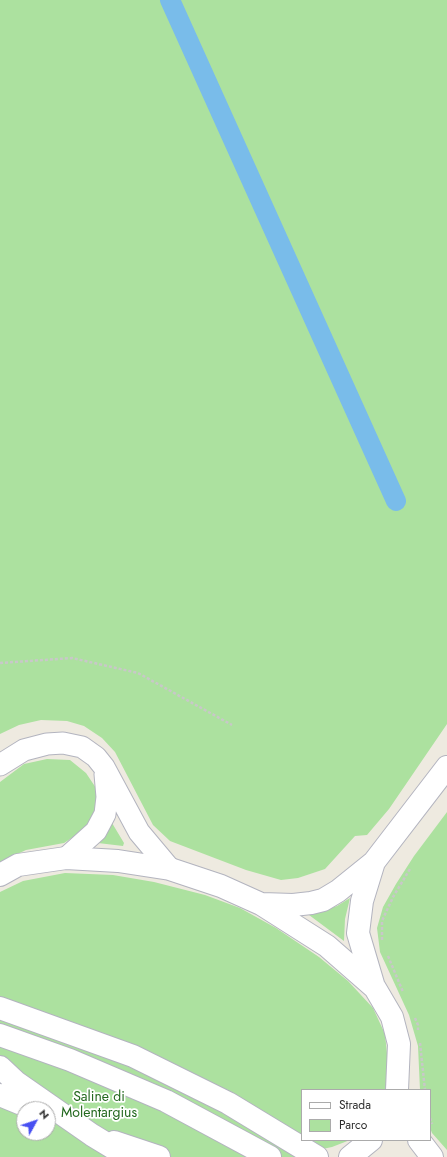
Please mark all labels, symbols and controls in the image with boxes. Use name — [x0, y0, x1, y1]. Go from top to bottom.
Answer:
legend — [301, 1089, 431, 1141]
park label: Saline di Molentargius — [61, 1090, 137, 1122]
text: Strada — [339, 1096, 371, 1114]
north arrow — [16, 1101, 56, 1141]
text: N — [35, 1105, 53, 1122]
text: Parco — [339, 1116, 367, 1134]

